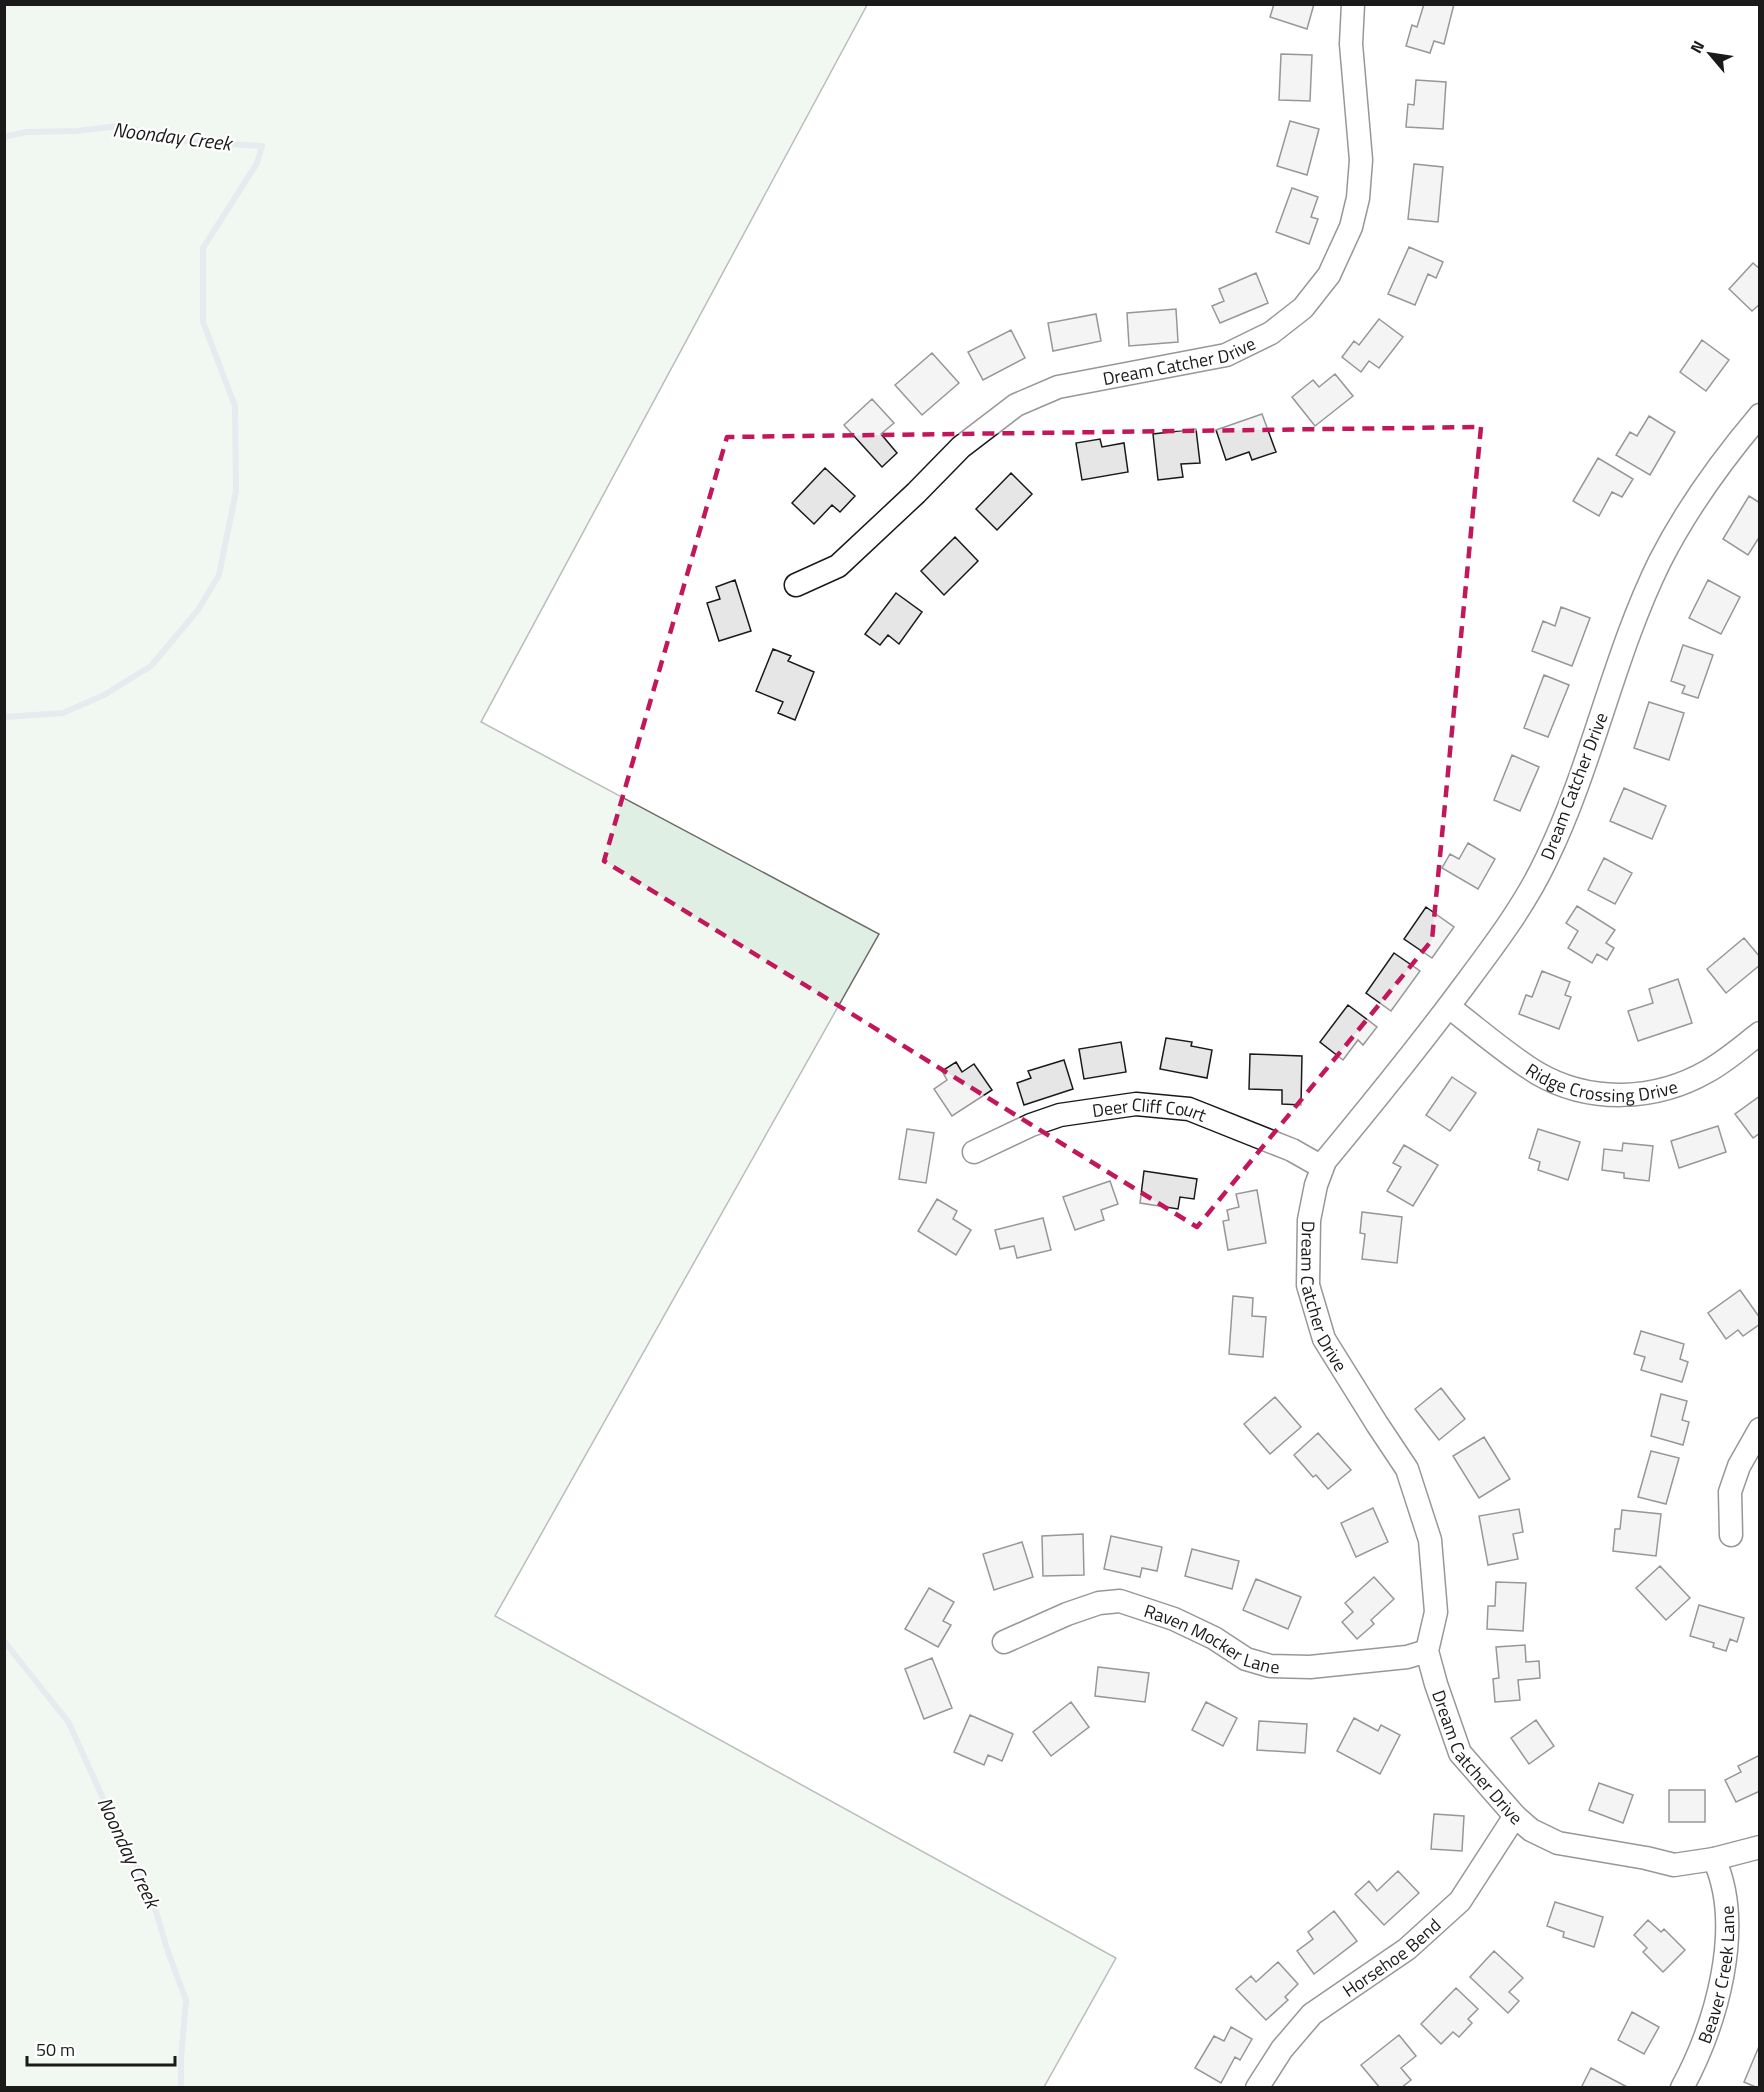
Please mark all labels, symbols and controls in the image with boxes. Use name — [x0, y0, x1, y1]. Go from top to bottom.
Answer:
north arrow — [1680, 24, 1740, 84]
text: N — [1684, 36, 1710, 57]
water label: Noonday Creek — [111, 113, 235, 159]
street label: Dream Catcher Drive — [1100, 329, 1260, 392]
street label: Dream Catcher Drive — [1533, 708, 1615, 864]
street label: Ridge Crossing Drive — [1521, 1056, 1681, 1108]
street label: Deer Cliff Court — [1090, 1090, 1211, 1128]
street label: Dream Catcher Drive — [1294, 1221, 1354, 1377]
street label: Raven Mocker Lane — [1141, 1596, 1280, 1680]
street label: Dream Catcher Drive — [1426, 1686, 1529, 1831]
water label: Noonday Creek — [90, 1791, 169, 1914]
street label: Beaver Creek Lane — [1690, 1905, 1741, 2047]
street label: Horsehoe Bend — [1337, 1912, 1446, 2003]
scale bar — [27, 2029, 176, 2067]
text: 50 m — [36, 2036, 75, 2063]

